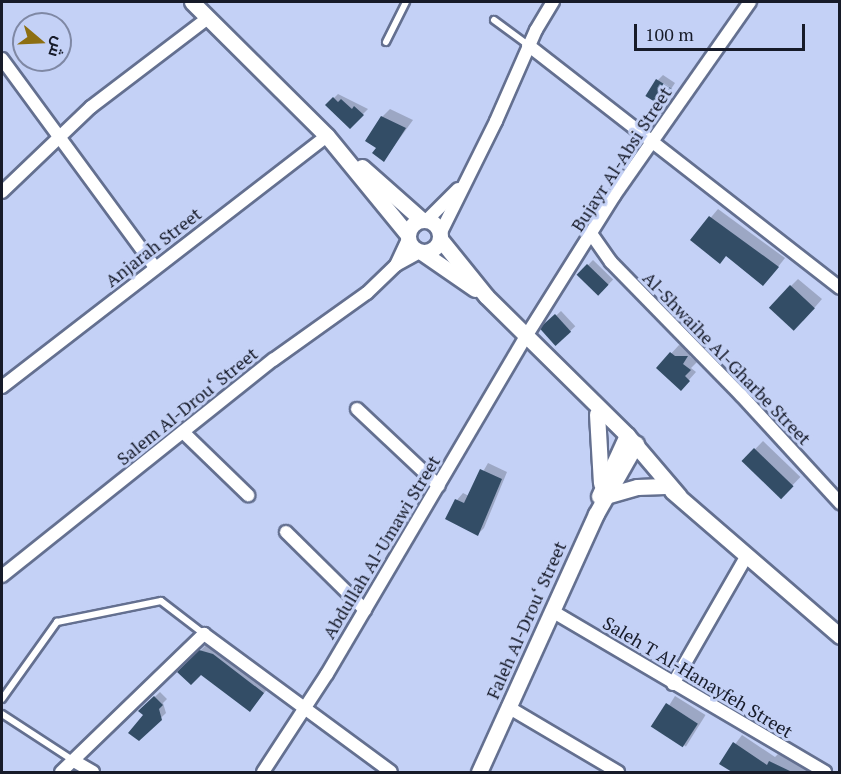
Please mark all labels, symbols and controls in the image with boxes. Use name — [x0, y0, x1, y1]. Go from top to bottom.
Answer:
north arrow — [12, 12, 72, 72]
scale bar — [637, 12, 808, 50]
text: 100 m — [645, 22, 694, 46]
text: ش — [43, 34, 71, 60]
street label: Bujayr Al-Absi Street — [566, 82, 676, 236]
street label: Anjarah Street — [101, 203, 205, 291]
street label: Al-Shwaihe Al-Gharbe Street — [638, 267, 816, 449]
street label: Salem Al-Drou‘ Street — [112, 342, 262, 470]
street label: Abdullah Al-Umawi Street — [318, 451, 444, 643]
street label: Faleh Al-Drou‘ Street — [481, 537, 571, 703]
street label: Saleh T Al-Hanayfeh Street — [599, 612, 797, 742]

